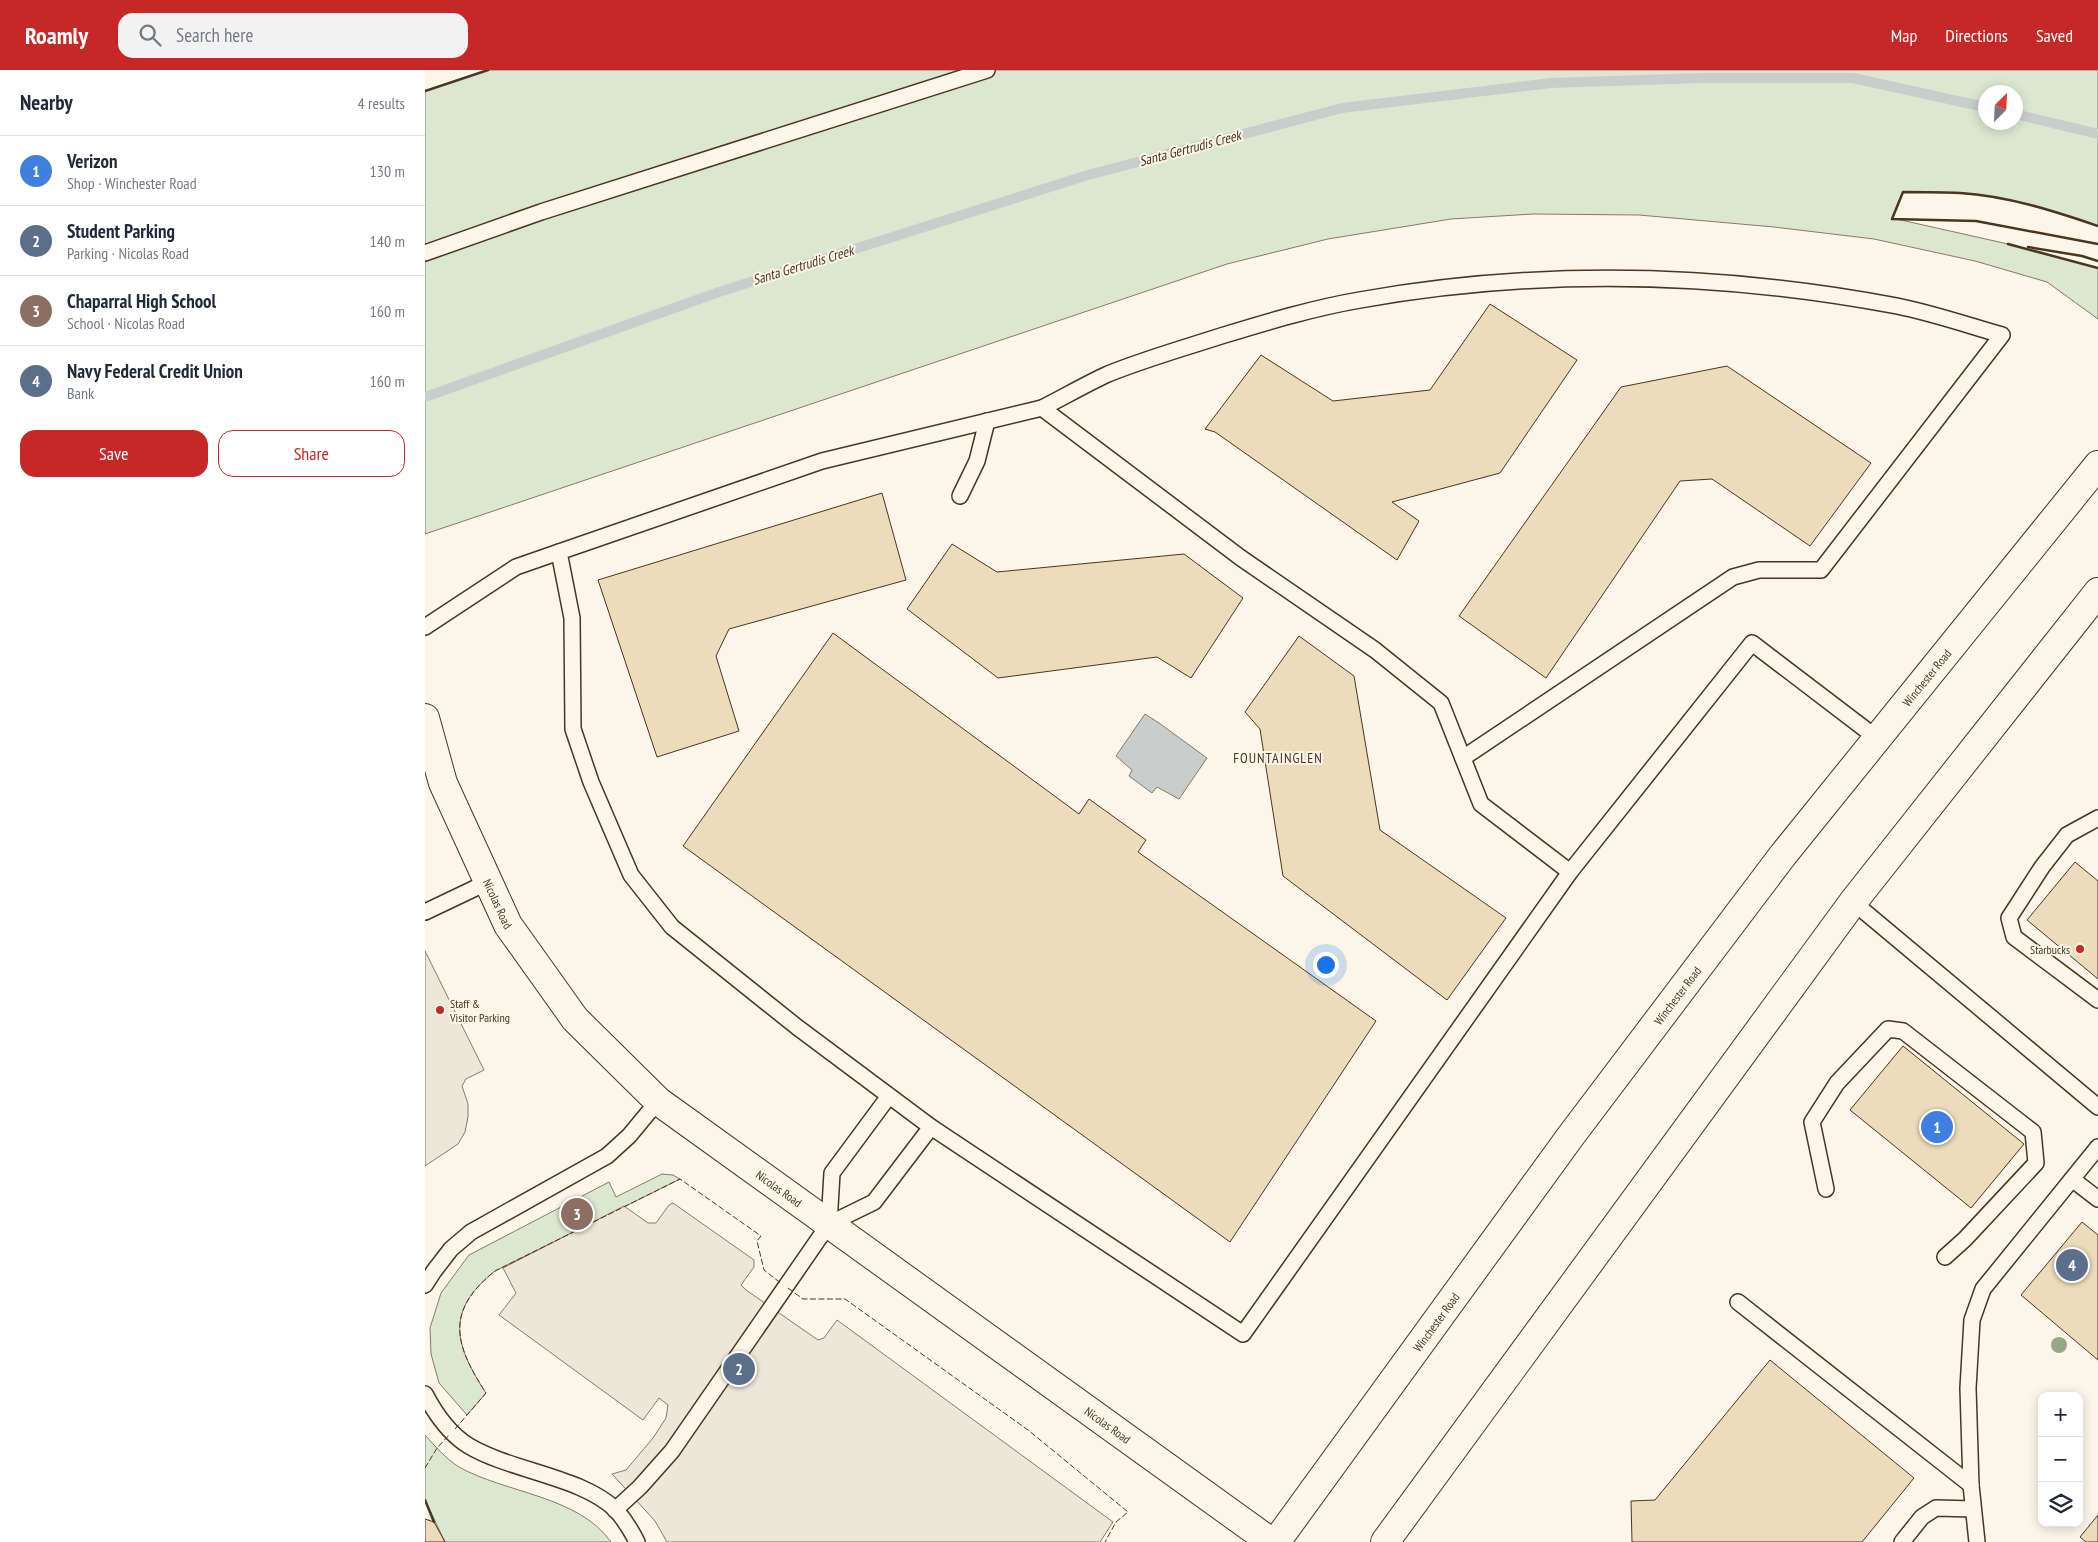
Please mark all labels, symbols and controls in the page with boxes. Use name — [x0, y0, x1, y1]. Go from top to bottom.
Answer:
search box — [118, 13, 468, 58]
text: Roamly — [25, 20, 88, 51]
icon: search — [136, 21, 164, 49]
text: Search here — [176, 23, 253, 47]
text: Map — [1891, 24, 1917, 47]
text: Directions — [1945, 24, 2008, 47]
text: Saved — [2036, 24, 2073, 47]
north arrow — [1978, 85, 2023, 130]
text: Nearby — [20, 89, 73, 116]
text: 4 results — [358, 93, 405, 113]
water label: Santa Gertrudis Creek — [1137, 125, 1244, 170]
text: Verizon — [67, 149, 117, 173]
text: 1 — [32, 161, 40, 181]
text: 130 m — [370, 161, 405, 181]
text: Shop · Winchester Road — [67, 173, 197, 193]
text: Student Parking — [67, 219, 175, 243]
text: 2 — [32, 231, 40, 251]
text: 140 m — [370, 231, 405, 251]
water label: Santa Gertrudis Creek — [750, 241, 857, 289]
text: Parking · Nicolas Road — [67, 243, 189, 263]
text: Chaparral High School — [67, 289, 216, 313]
text: 3 — [32, 301, 40, 321]
text: 160 m — [370, 301, 405, 321]
text: School · Nicolas Road — [67, 313, 185, 333]
text: Navy Federal Credit Union — [67, 359, 243, 383]
text: 4 — [32, 371, 40, 391]
text: 160 m — [370, 371, 405, 391]
text: Bank — [67, 383, 94, 403]
button: Save — [20, 430, 208, 477]
button: Share — [218, 430, 405, 477]
street label: Winchester Road — [1899, 646, 1954, 709]
district label: FOUNTAINGLEN — [1233, 749, 1323, 767]
street label: Nicolas Road — [480, 876, 516, 932]
place label: Starbucks — [2030, 942, 2070, 957]
marker: Starbucks — [2074, 943, 2086, 955]
your location — [1313, 952, 1339, 978]
street label: Winchester Road — [1650, 963, 1704, 1027]
place label: Staff & Visitor Parking — [449, 996, 510, 1025]
marker: Staff & Visitor Parking — [434, 1004, 446, 1016]
pin: 1 — [1921, 1108, 1953, 1146]
street label: Nicolas Road — [753, 1167, 805, 1210]
pin: 3 — [561, 1195, 593, 1233]
pin: 4 — [2056, 1246, 2088, 1284]
street label: Winchester Road — [1409, 1290, 1462, 1354]
pin: 2 — [723, 1350, 755, 1388]
map controls — [2038, 1392, 2083, 1527]
button: + — [2038, 1392, 2083, 1437]
street label: Nicolas Road — [1082, 1403, 1134, 1446]
button: − — [2038, 1437, 2083, 1482]
button: layers — [2038, 1482, 2083, 1527]

